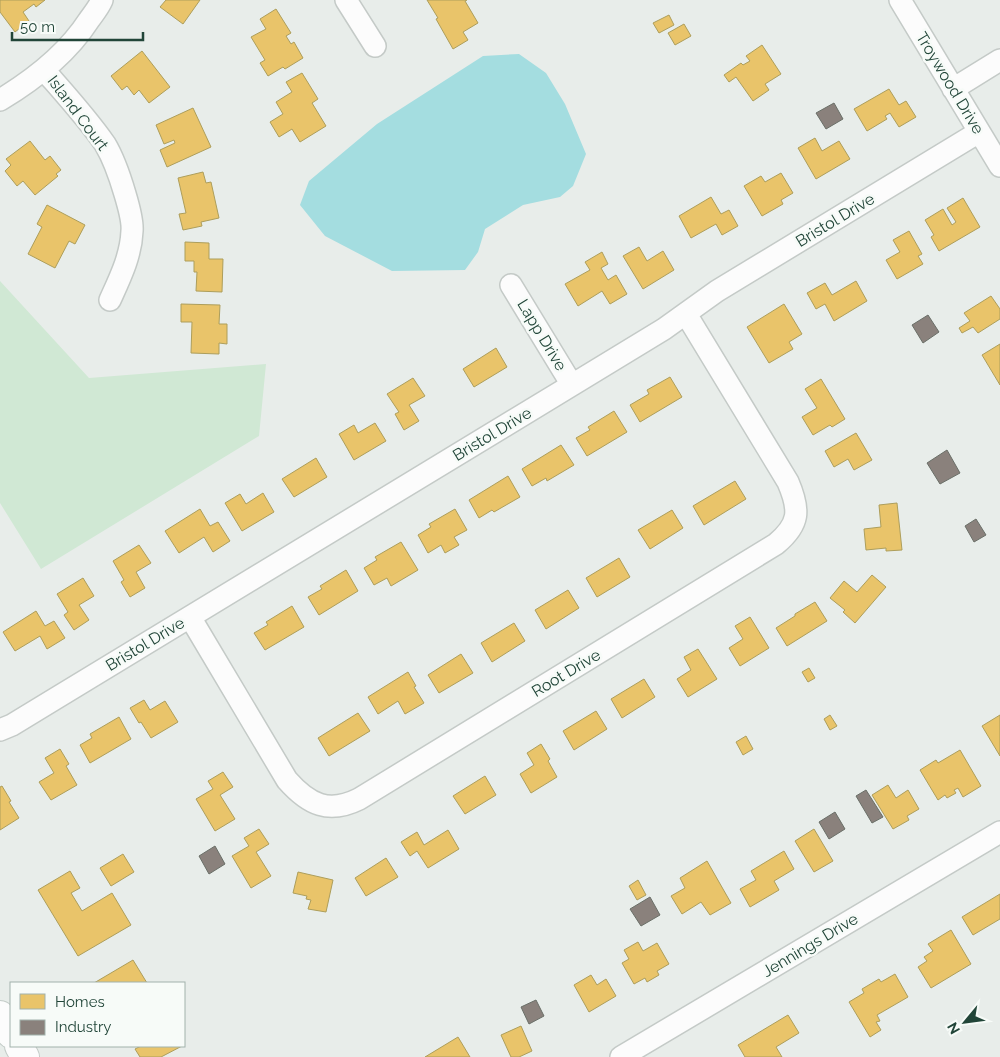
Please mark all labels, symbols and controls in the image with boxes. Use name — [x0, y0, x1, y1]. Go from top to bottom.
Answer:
scale bar — [12, 10, 144, 42]
text: 50 m — [20, 18, 55, 36]
street label: Troywood Drive — [912, 29, 988, 137]
street label: Island Court — [44, 72, 113, 155]
street label: Bristol Drive — [792, 189, 878, 251]
street label: Lapp Drive — [513, 296, 571, 374]
street label: Bristol Drive — [449, 403, 535, 465]
street label: Bristol Drive — [102, 613, 188, 675]
street label: Root Drive — [528, 645, 604, 701]
street label: Jennings Drive — [759, 909, 861, 981]
legend — [10, 982, 185, 1047]
text: Homes — [55, 993, 105, 1011]
north arrow — [940, 997, 990, 1047]
text: Industry — [55, 1018, 111, 1036]
text: N — [944, 1020, 963, 1037]

